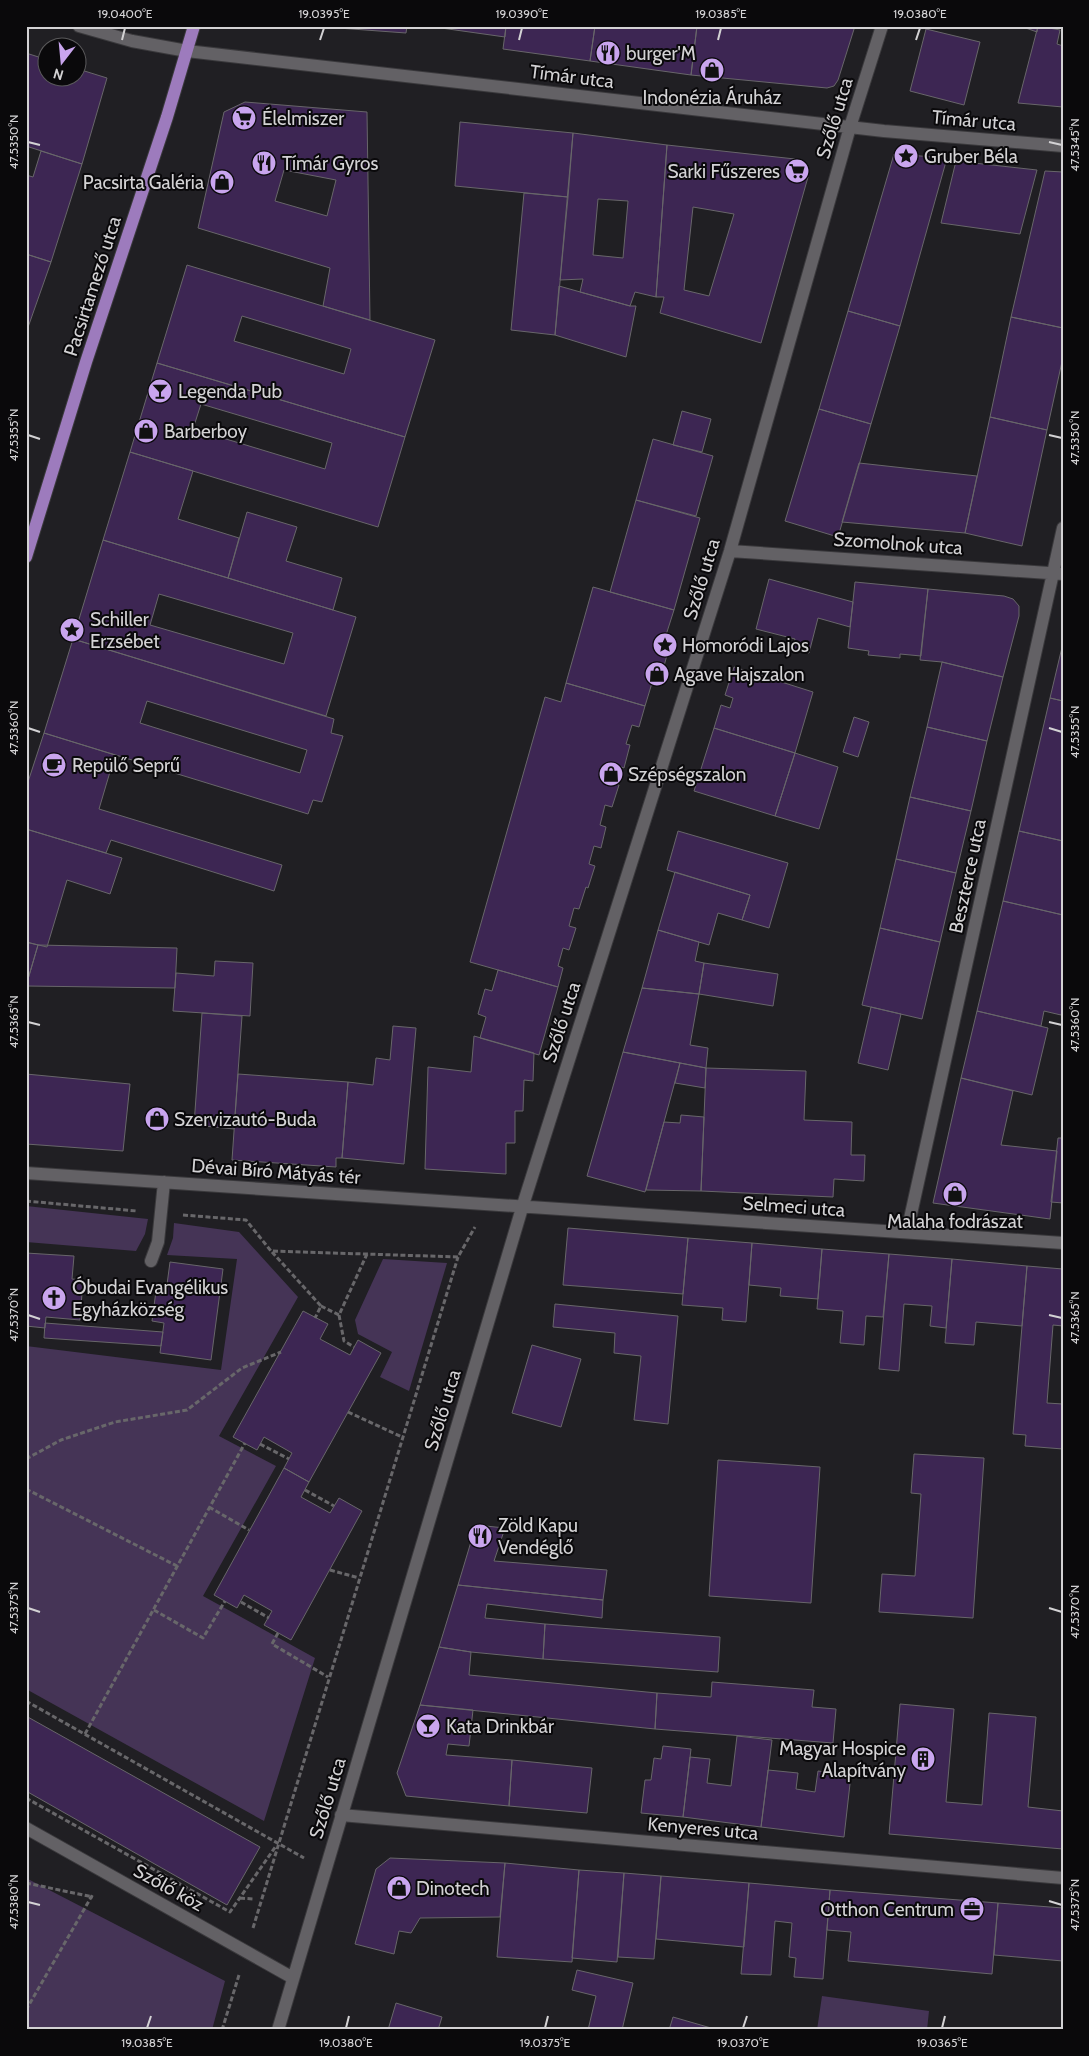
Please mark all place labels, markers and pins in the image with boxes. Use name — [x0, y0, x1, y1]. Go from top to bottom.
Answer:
restaurant icon: burger'M — [595, 40, 621, 66]
place label: burger'M — [626, 42, 696, 65]
shop icon: Indonézia Áruház — [699, 57, 725, 83]
place label: Indonézia Áruház — [642, 85, 782, 109]
supermarket icon: Élelmiszer — [231, 105, 257, 131]
place label: Élelmiszer — [262, 106, 344, 130]
place icon: Gruber Béla — [893, 143, 919, 169]
place label: Gruber Béla — [924, 145, 1018, 168]
restaurant icon: Tímár Gyros — [251, 150, 277, 176]
place label: Tímár Gyros — [282, 152, 378, 175]
supermarket icon: Sarki Fűszeres — [784, 158, 810, 184]
place label: Sarki Fűszeres — [667, 160, 780, 183]
shop icon: Pacsirta Galéria — [209, 169, 235, 195]
place label: Pacsirta Galéria — [83, 171, 204, 194]
bar icon: Legenda Pub — [147, 378, 173, 404]
place label: Legenda Pub — [178, 380, 282, 403]
shop icon: Barberboy — [133, 418, 159, 444]
place label: Barberboy — [164, 420, 248, 443]
place label: Schiller Erzsébet — [90, 608, 160, 653]
place icon: Schiller Erzsébet — [59, 617, 85, 643]
place icon: Homoródi Lajos — [652, 632, 678, 658]
place label: Homoródi Lajos — [682, 634, 809, 657]
shop icon: Agave Hajszalon — [644, 661, 670, 687]
place label: Agave Hajszalon — [674, 663, 805, 686]
cafe icon: Repülő Seprű — [41, 752, 67, 778]
place label: Repülő Seprű — [72, 754, 180, 777]
shop icon: Szépségszalon — [598, 761, 624, 787]
place label: Szépségszalon — [628, 763, 746, 786]
shop icon: Szervizautó-Buda — [144, 1106, 170, 1132]
place label: Szervizautó-Buda — [174, 1108, 316, 1131]
shop icon: Malaha fodrászat — [942, 1181, 968, 1207]
place label: Malaha fodrászat — [887, 1210, 1024, 1233]
place label: Óbudai Evangélikus Egyházközség — [72, 1275, 228, 1321]
church icon: Óbudai Evangélikus Egyházközség — [41, 1285, 67, 1311]
place label: Zöld Kapu Vendéglő — [498, 1514, 578, 1559]
restaurant icon: Zöld Kapu Vendéglő — [467, 1523, 493, 1549]
bar icon: Kata Drinkbár — [415, 1713, 441, 1739]
place label: Kata Drinkbár — [446, 1715, 554, 1738]
place label: Magyar Hospice Alapítvány — [779, 1737, 906, 1782]
building icon: Magyar Hospice Alapítvány — [910, 1746, 936, 1772]
shop icon: Dinotech — [386, 1875, 412, 1901]
place label: Dinotech — [416, 1877, 490, 1900]
office icon: Otthon Centrum — [959, 1896, 985, 1922]
place label: Otthon Centrum — [820, 1898, 954, 1921]

